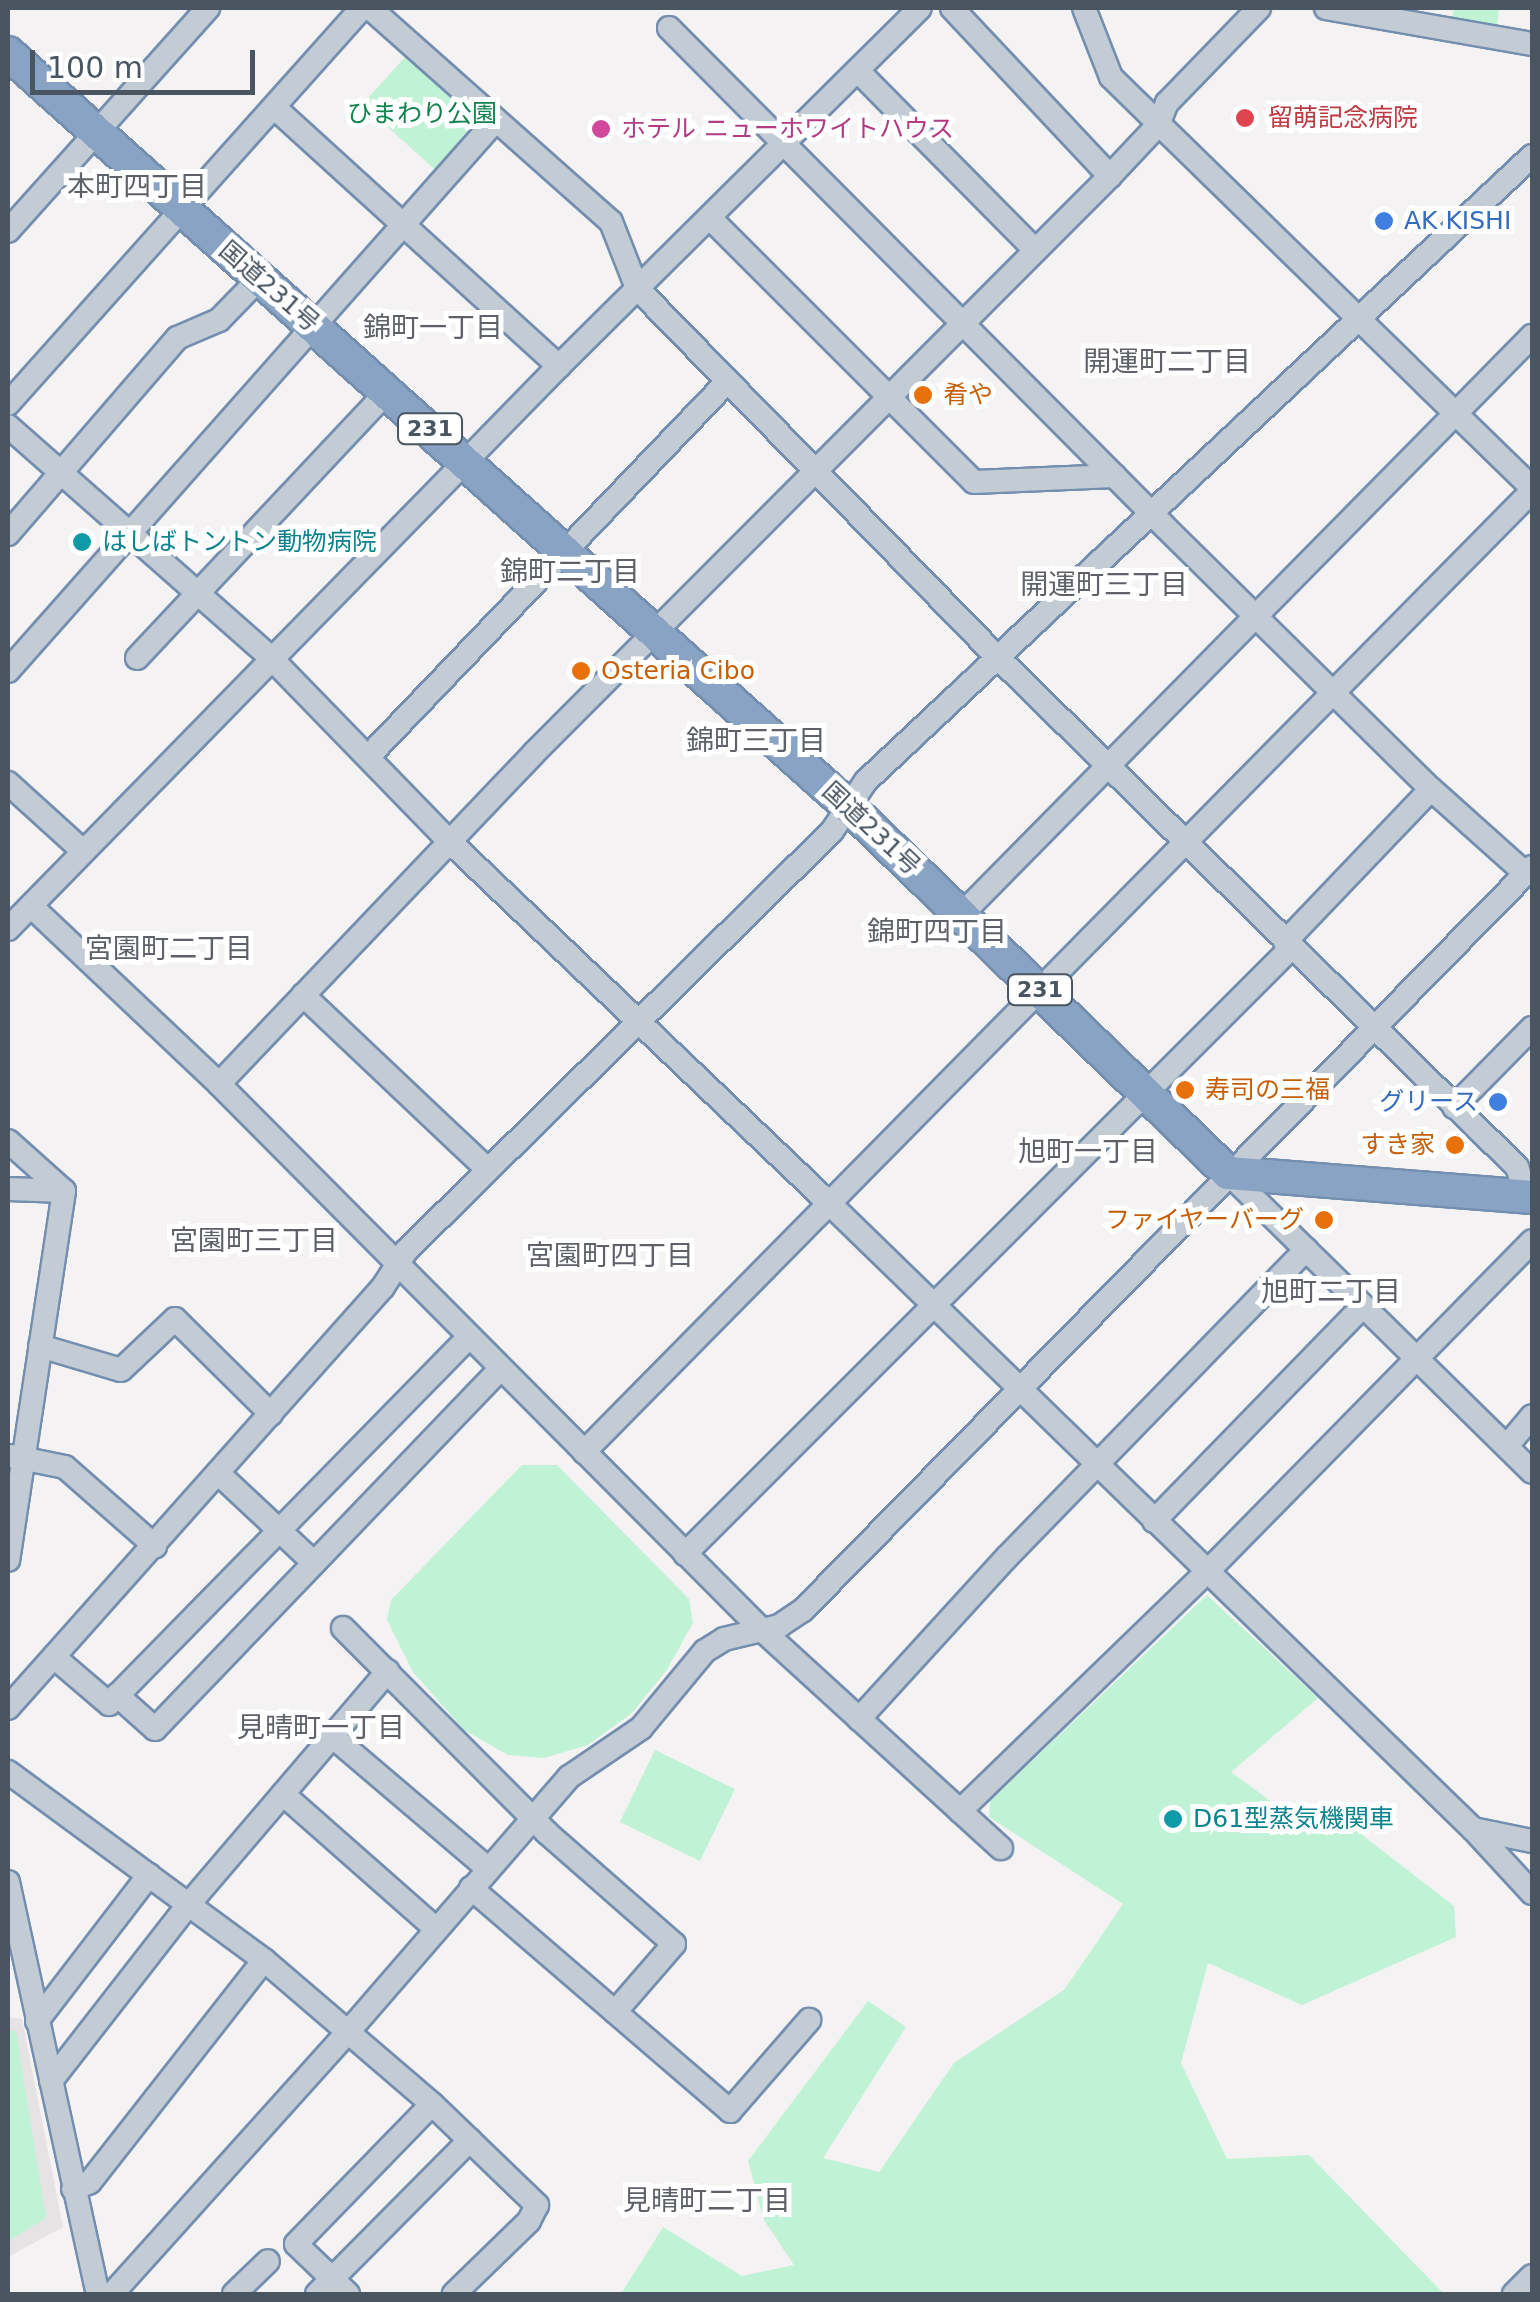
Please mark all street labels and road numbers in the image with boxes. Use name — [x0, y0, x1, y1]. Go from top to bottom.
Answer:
street label: 国道231号 — [213, 235, 325, 339]
road number: 231 — [395, 412, 465, 446]
street label: 国道231号 — [816, 776, 926, 882]
road number: 231 — [1005, 973, 1075, 1007]

